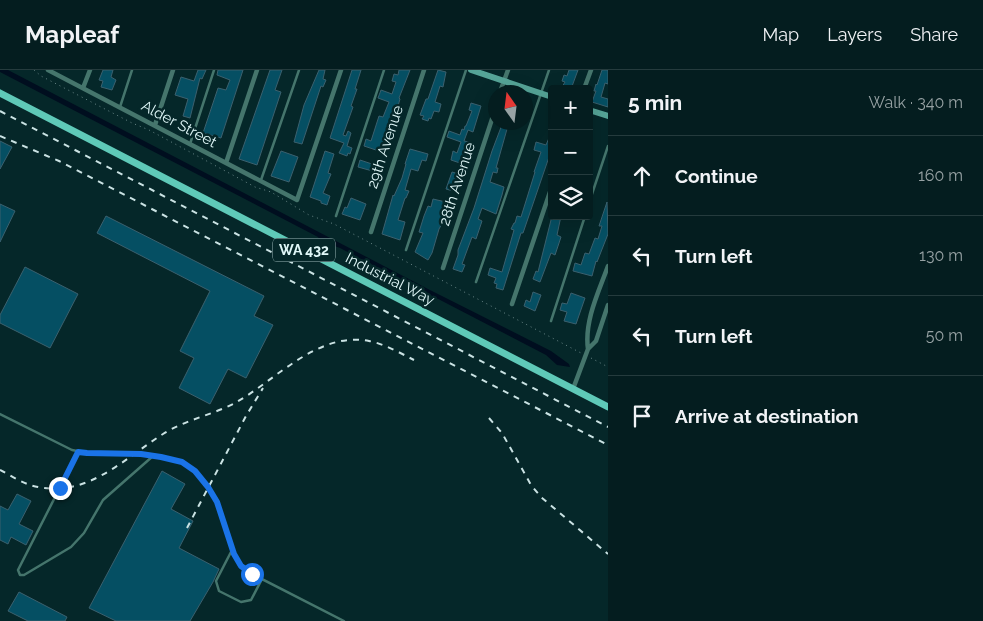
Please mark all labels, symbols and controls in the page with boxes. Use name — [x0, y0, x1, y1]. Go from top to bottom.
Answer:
text: Mapleaf — [25, 20, 119, 49]
text: Map — [763, 24, 799, 45]
text: Layers — [827, 24, 882, 45]
text: Share — [910, 24, 958, 45]
north arrow — [488, 85, 533, 130]
map controls — [548, 85, 593, 220]
button: + — [548, 85, 593, 130]
text: 5 min — [628, 90, 682, 115]
text: Walk · 340 m — [869, 93, 963, 112]
street label: Alder Street — [138, 97, 220, 151]
street label: 29th Avenue — [363, 103, 407, 191]
button: − — [548, 130, 593, 175]
street label: 28th Avenue — [435, 140, 479, 228]
icon: ahead — [628, 162, 656, 190]
text: Continue — [675, 165, 758, 187]
text: 160 m — [918, 166, 963, 185]
button: layers — [548, 175, 593, 220]
road number: WA 432 — [273, 238, 335, 262]
icon: left — [628, 242, 656, 270]
text: Turn left — [675, 245, 752, 267]
text: 130 m — [919, 246, 963, 265]
street label: Industrial Way — [342, 249, 438, 309]
icon: left — [628, 322, 656, 350]
text: Turn left — [675, 325, 752, 347]
text: 50 m — [926, 326, 963, 345]
icon: arrive — [628, 402, 656, 430]
text: Arrive at destination — [675, 405, 859, 427]
route end — [49, 477, 72, 500]
route start — [241, 563, 264, 586]

